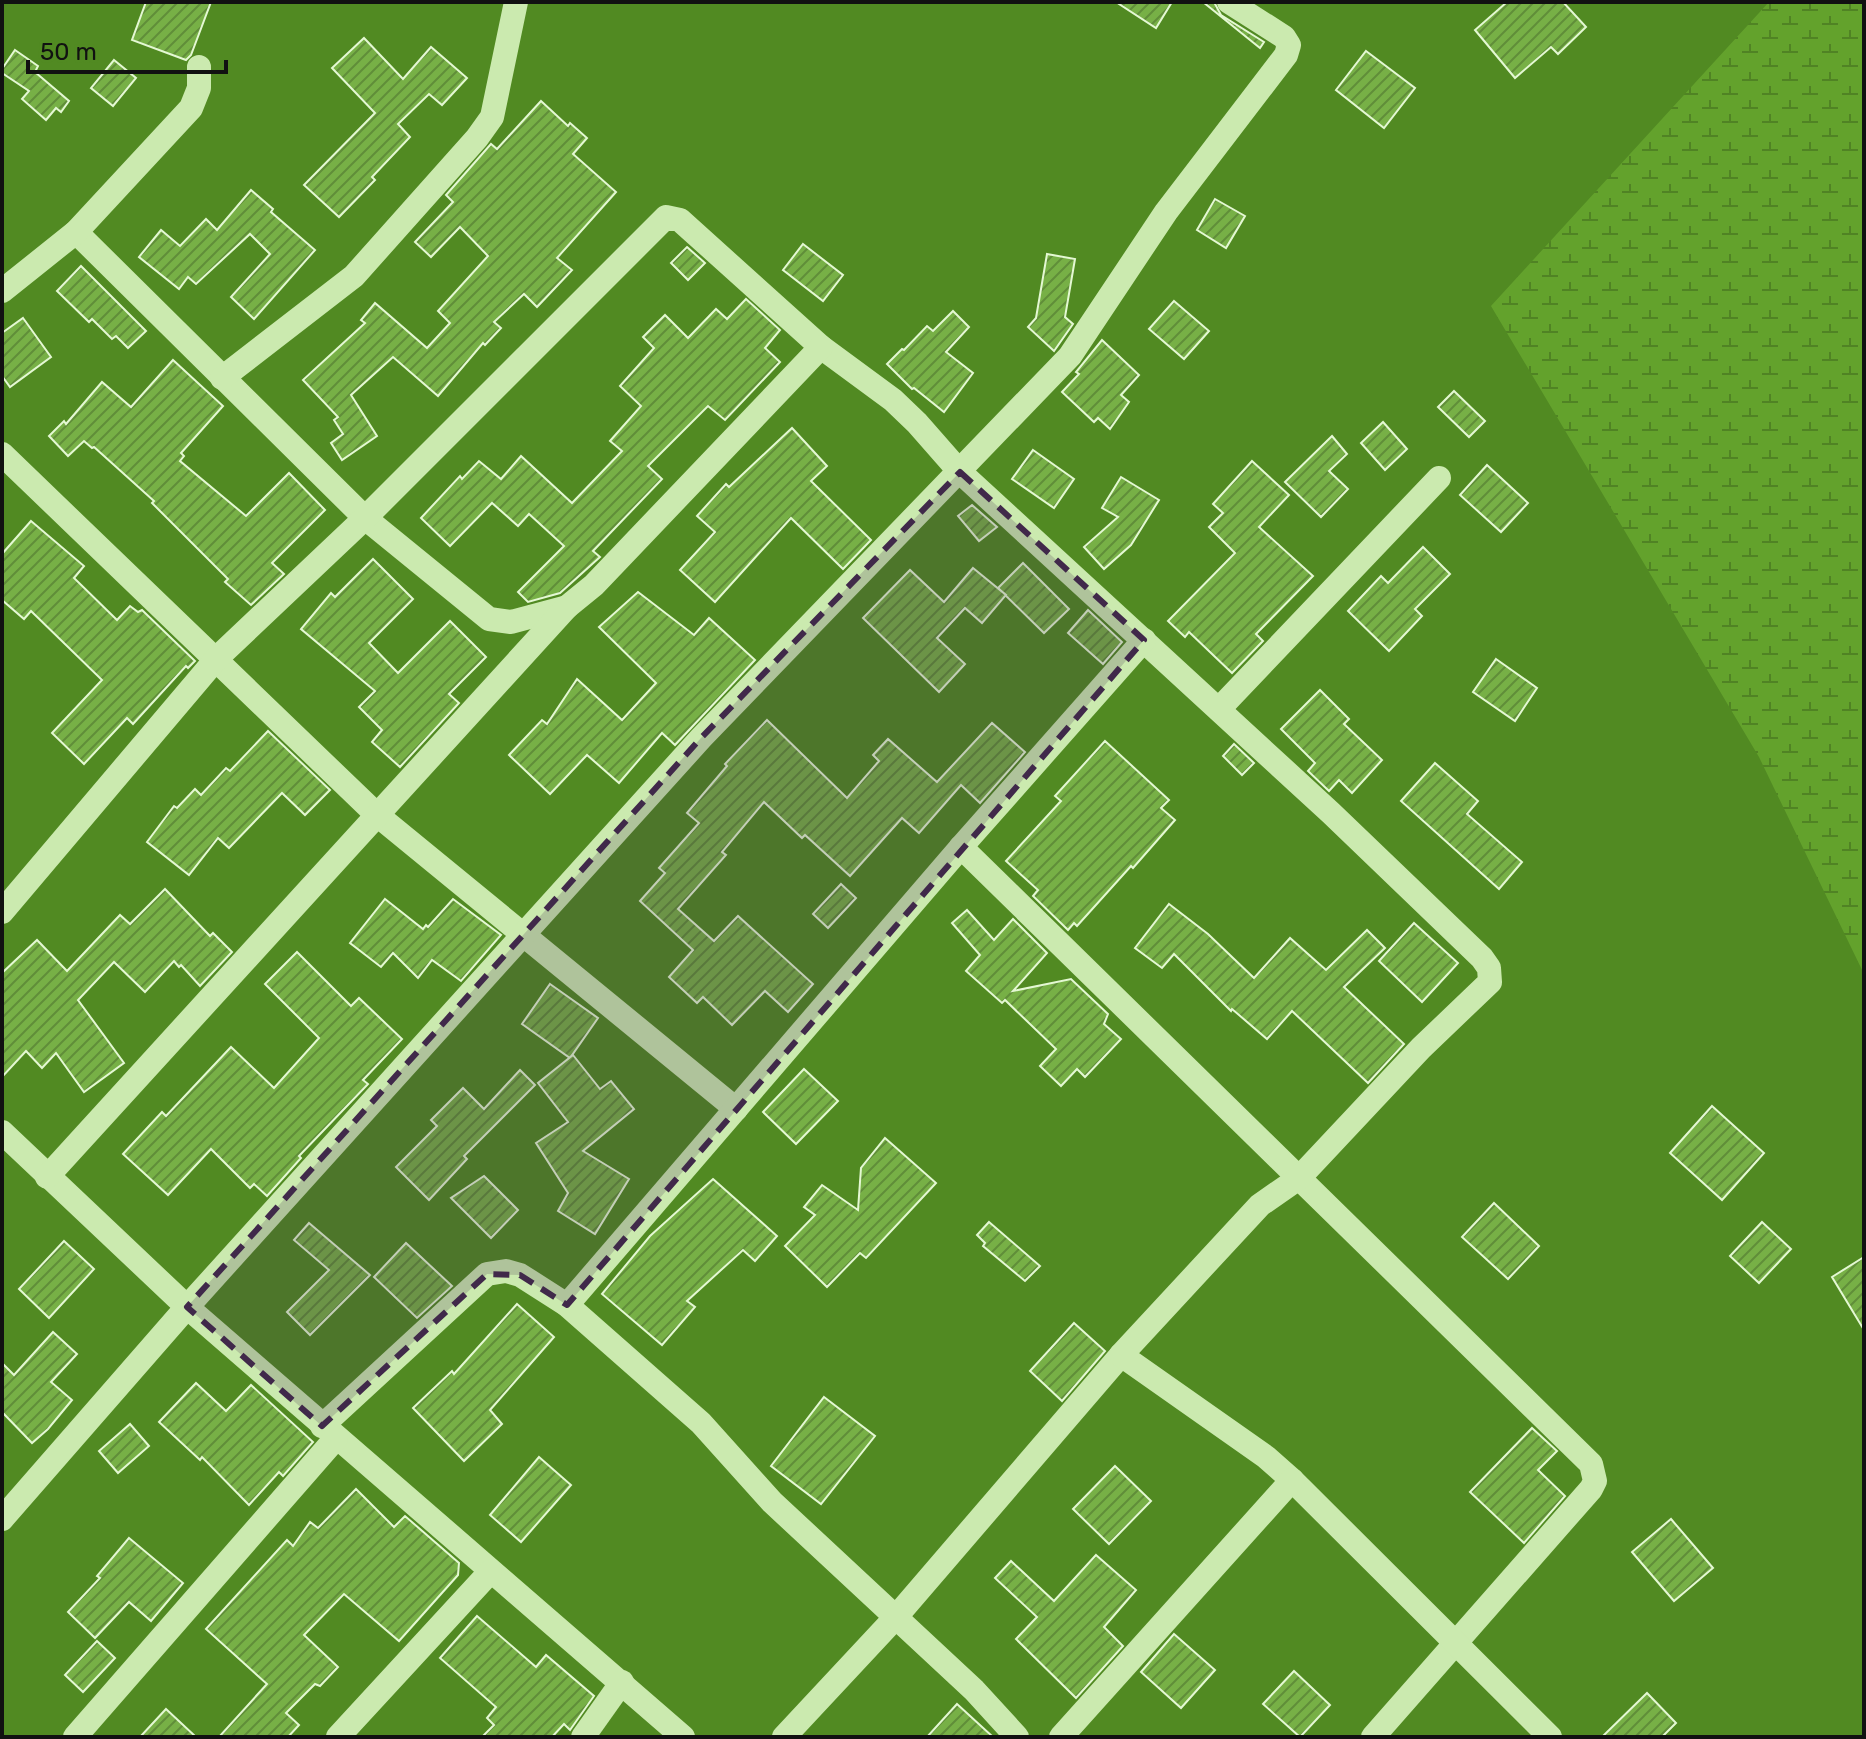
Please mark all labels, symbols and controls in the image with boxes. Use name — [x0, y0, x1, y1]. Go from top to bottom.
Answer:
scale bar — [28, 24, 226, 74]
text: 50 m — [40, 38, 97, 66]

